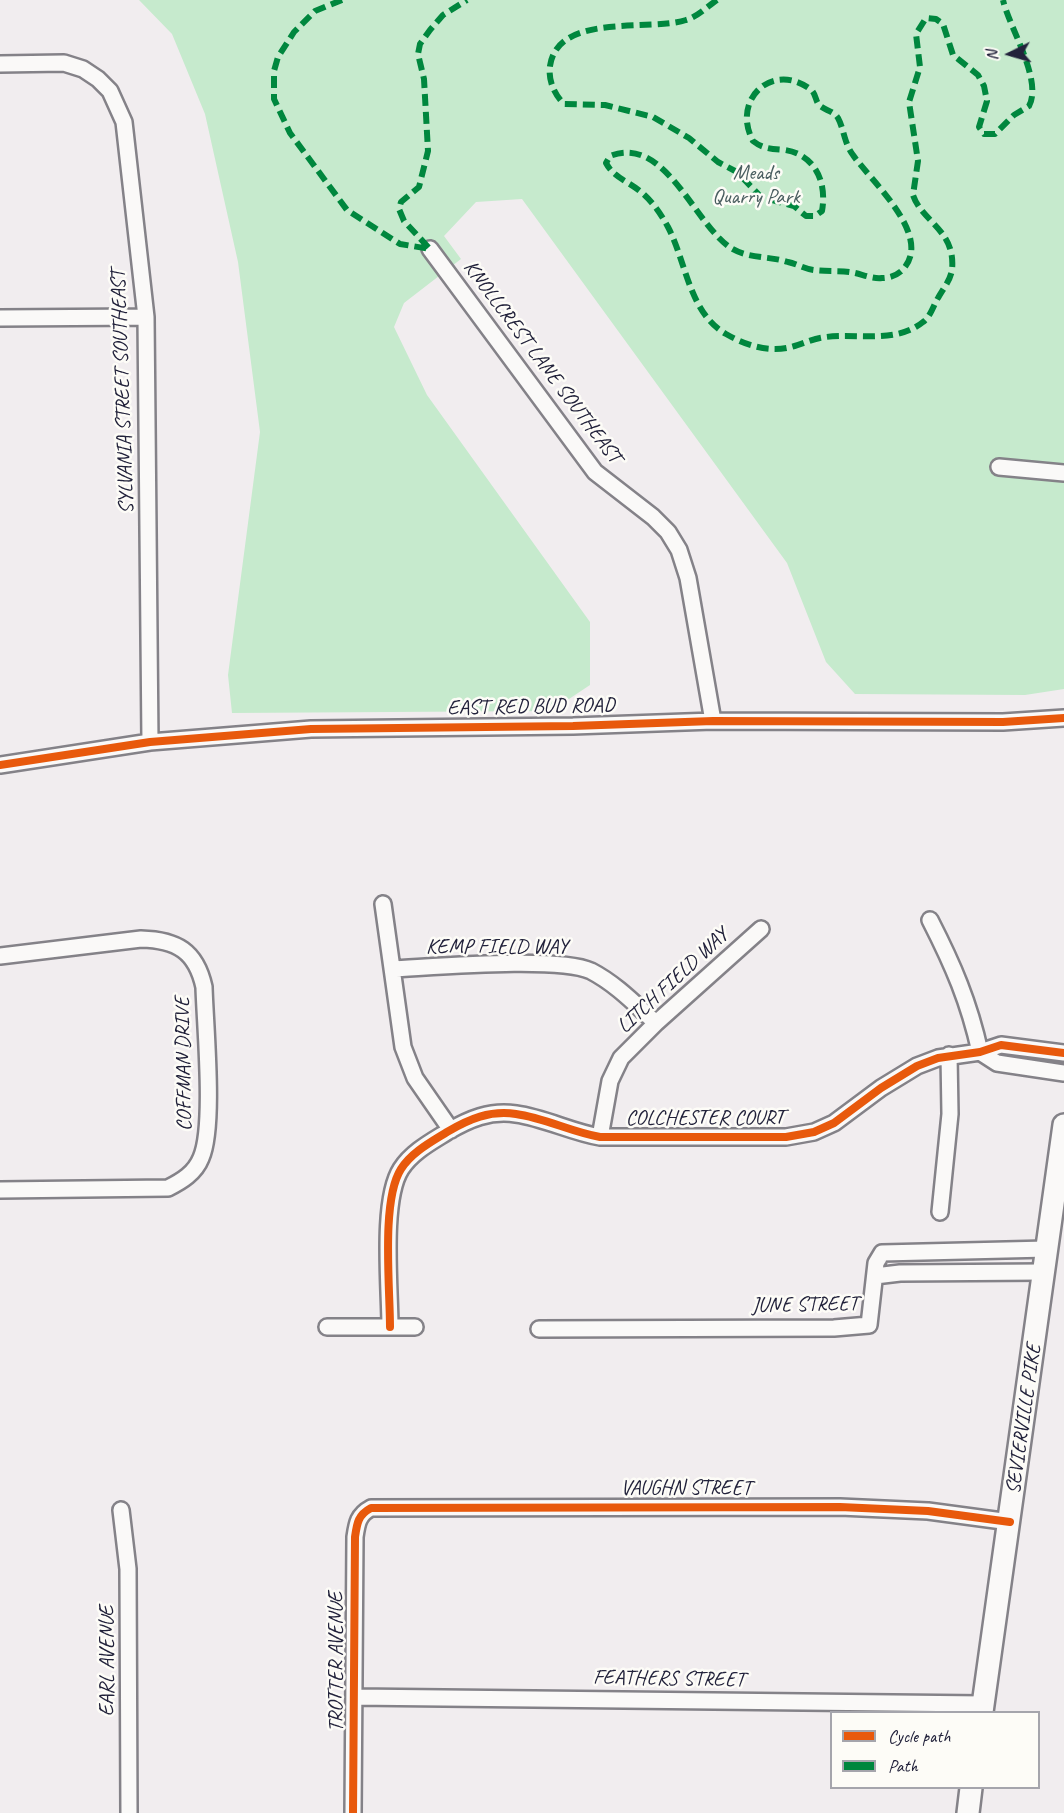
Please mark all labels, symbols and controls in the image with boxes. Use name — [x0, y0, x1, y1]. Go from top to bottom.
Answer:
north arrow — [980, 24, 1040, 84]
text: N — [982, 50, 1002, 61]
park label: Meads Quarry Park — [712, 160, 800, 210]
street label: KNOLLCREST LANE SOUTHEAST — [458, 256, 626, 468]
street label: SYLVANIA STREET SOUTHEAST — [106, 270, 140, 514]
street label: EAST RED BUD ROAD — [447, 693, 615, 721]
street label: LITCH FIELD WAY — [612, 923, 734, 1039]
street label: KEMP FIELD WAY — [426, 934, 568, 960]
street label: COFFMAN DRIVE — [170, 997, 198, 1131]
street label: COLCHESTER COURT — [626, 1105, 784, 1131]
street label: JUNE STREET — [751, 1291, 859, 1319]
street label: SEVIERVILLE PIKE — [1001, 1342, 1047, 1496]
street label: VAUGHN STREET — [620, 1475, 752, 1501]
street label: TROTTER AVENUE — [323, 1592, 349, 1732]
street label: EARL AVENUE — [94, 1606, 120, 1716]
street label: FEATHERS STREET — [593, 1665, 745, 1693]
legend — [830, 1711, 1040, 1789]
text: Cycle path — [888, 1725, 950, 1747]
text: Path — [888, 1755, 918, 1777]

